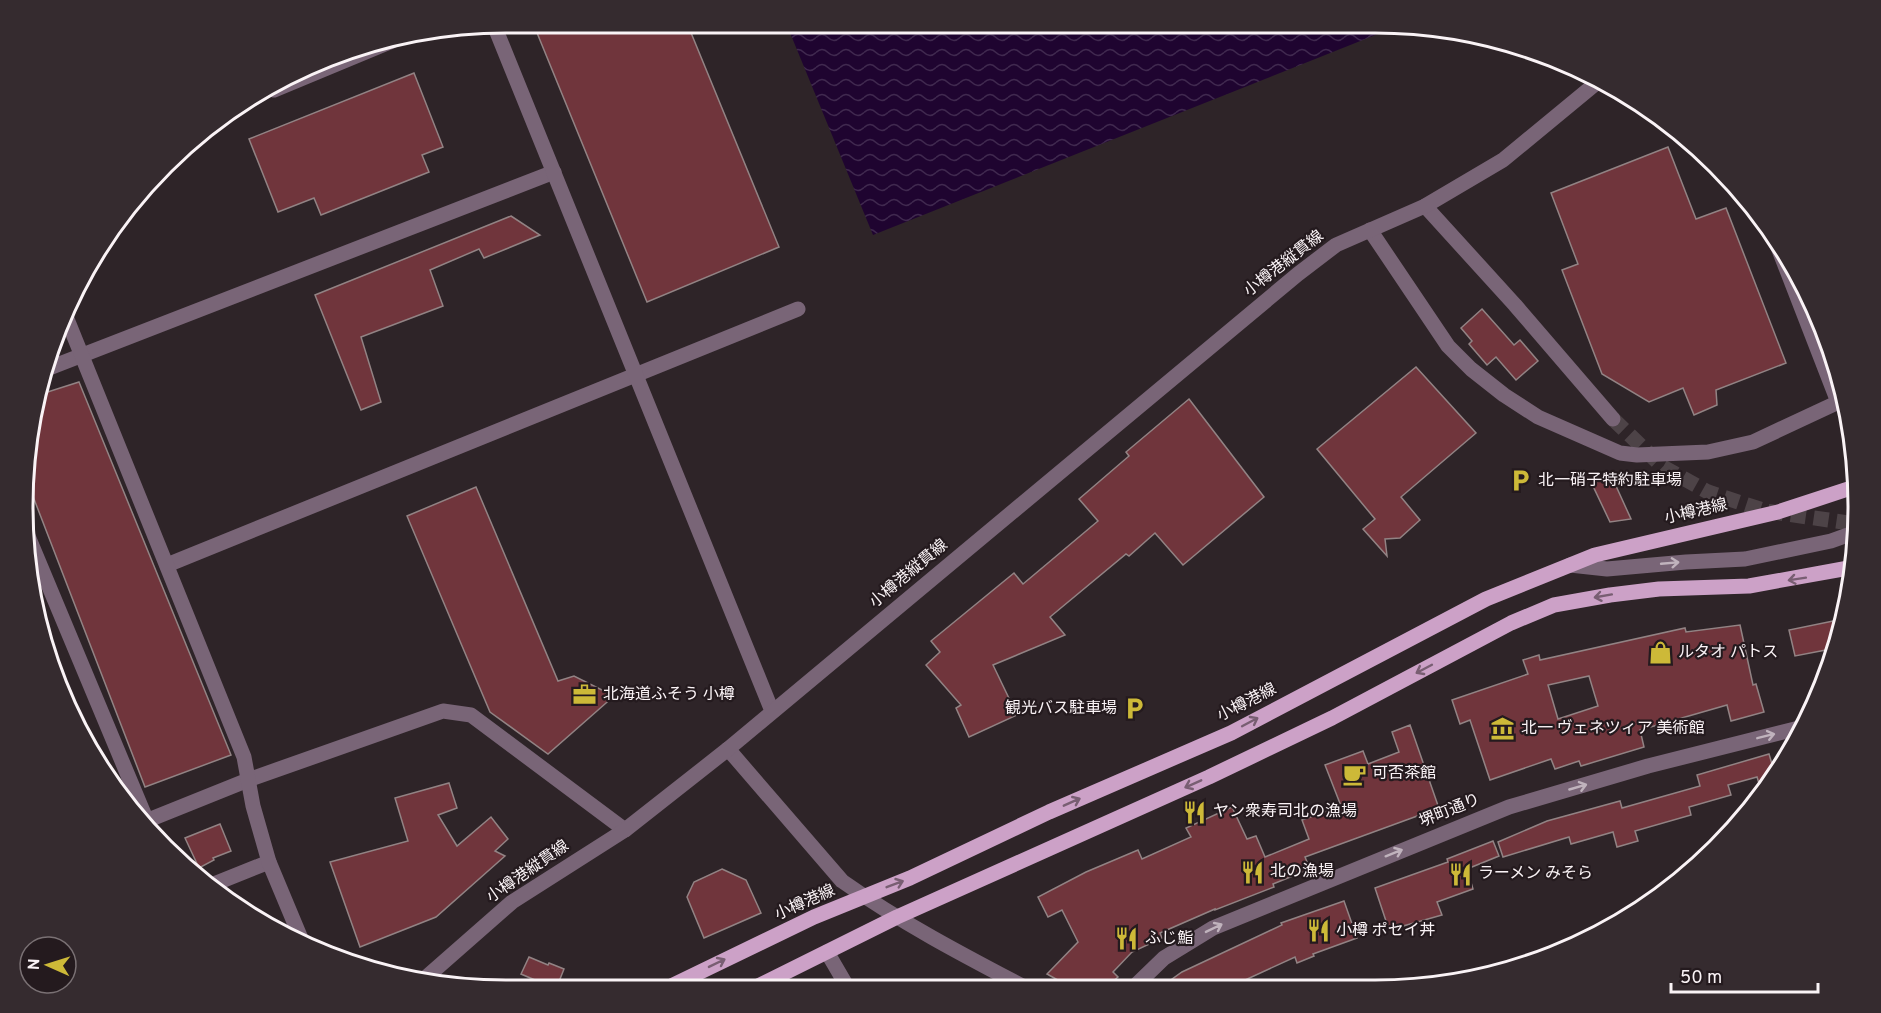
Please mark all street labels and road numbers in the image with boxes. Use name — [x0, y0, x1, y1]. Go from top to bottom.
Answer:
street label: 小樽港縦貫線 — [1240, 227, 1328, 301]
street label: 小樽港線 — [1663, 495, 1729, 529]
street label: 小樽港縦貫線 — [866, 535, 952, 613]
street label: 小樽港線 — [1214, 680, 1280, 726]
street label: 堺町通り — [1417, 790, 1483, 832]
street label: 小樽港縦貫線 — [483, 836, 573, 908]
street label: 小樽港線 — [772, 881, 838, 925]

